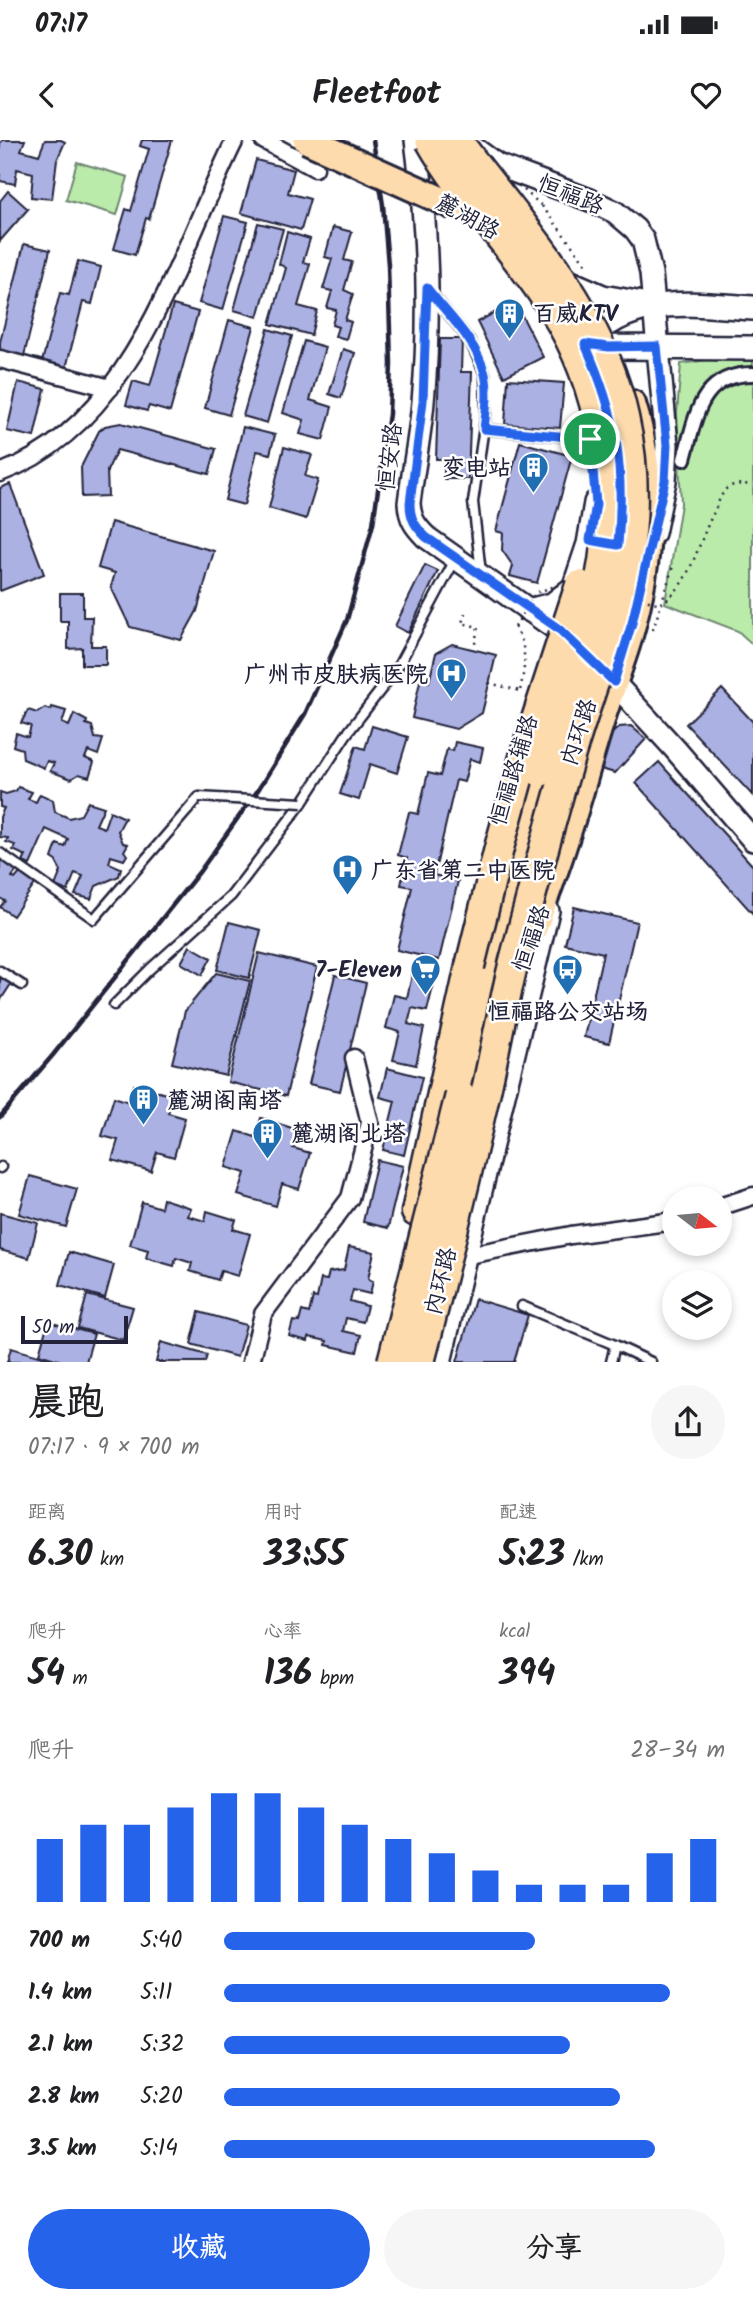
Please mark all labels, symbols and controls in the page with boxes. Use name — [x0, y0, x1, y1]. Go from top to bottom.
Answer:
text: 07:17 — [35, 4, 87, 46]
text: Fleetfoot — [312, 69, 441, 120]
icon: back — [28, 76, 66, 114]
icon: heart — [687, 76, 725, 114]
street label: 恒福路 — [532, 166, 609, 225]
street label: 麓湖路 — [428, 185, 506, 250]
building icon: 百威KTV — [493, 296, 527, 340]
place label: 百威KTV — [533, 297, 619, 333]
pin — [560, 409, 620, 469]
icon: arrive — [571, 420, 609, 458]
street label: 恒安路 — [369, 421, 413, 494]
building icon: 变电站 — [517, 450, 551, 494]
place label: 变电站 — [442, 451, 511, 487]
hospital icon: 广州市皮肤病医院 — [434, 657, 468, 701]
place label: 广州市皮肤病医院 — [244, 658, 428, 694]
street label: 内环路 — [552, 694, 608, 771]
street label: 恒福路辅路 — [481, 710, 549, 831]
hospital icon: 广东省第二中医院 — [331, 853, 365, 897]
place label: 广东省第二中医院 — [371, 854, 555, 890]
street label: 恒福路 — [505, 900, 561, 977]
supermarket icon: 7-Eleven — [408, 952, 442, 996]
place label: 7-Eleven — [315, 953, 402, 989]
bus stop icon: 恒福路公交站场 — [551, 953, 585, 997]
place label: 恒福路公交站场 — [488, 995, 649, 1031]
building icon: 麓湖阁南塔 — [127, 1083, 161, 1127]
place label: 麓湖阁南塔 — [167, 1084, 282, 1120]
building icon: 麓湖阁北塔 — [251, 1116, 285, 1160]
place label: 麓湖阁北塔 — [291, 1117, 406, 1153]
north arrow — [662, 1186, 732, 1256]
map controls — [662, 1186, 732, 1340]
street label: 内环路 — [416, 1244, 468, 1319]
button: layers — [662, 1270, 732, 1340]
scale bar — [21, 1312, 128, 1344]
text: 50 m — [32, 1313, 74, 1343]
text: 晨跑 — [28, 1374, 104, 1434]
button: share — [651, 1385, 725, 1459]
text: 07:17 · 9 × 700 m — [28, 1430, 200, 1466]
text: 距离 — [28, 1498, 66, 1528]
text: 用时 — [264, 1498, 302, 1528]
text: 配速 — [499, 1498, 537, 1528]
text: 6.30 — [28, 1528, 92, 1584]
text: 33:55 — [264, 1528, 346, 1584]
text: 5:23 — [499, 1528, 565, 1584]
text: km — [92, 1545, 124, 1575]
text: /km — [565, 1545, 604, 1575]
text: 爬升 — [28, 1617, 66, 1647]
text: 心率 — [264, 1617, 302, 1647]
text: kcal — [499, 1617, 530, 1647]
text: 54 — [28, 1647, 65, 1703]
text: 136 — [264, 1647, 312, 1703]
text: 394 — [499, 1647, 555, 1703]
text: m — [65, 1664, 88, 1694]
text: bpm — [312, 1664, 354, 1694]
text: 爬升 — [28, 1733, 74, 1769]
text: 28–34 m — [630, 1733, 725, 1769]
text: 700 m — [28, 1923, 90, 1959]
text: 5:40 — [140, 1923, 182, 1959]
text: 1.4 km — [28, 1975, 92, 2011]
text: 5:11 — [140, 1975, 172, 2011]
text: 2.1 km — [28, 2027, 93, 2063]
text: 5:32 — [140, 2027, 185, 2063]
text: 2.8 km — [28, 2079, 99, 2115]
text: 5:20 — [140, 2079, 183, 2115]
text: 3.5 km — [28, 2131, 97, 2167]
text: 5:14 — [140, 2131, 178, 2167]
button: 收藏 — [28, 2209, 370, 2289]
button: 分享 — [384, 2209, 725, 2289]

